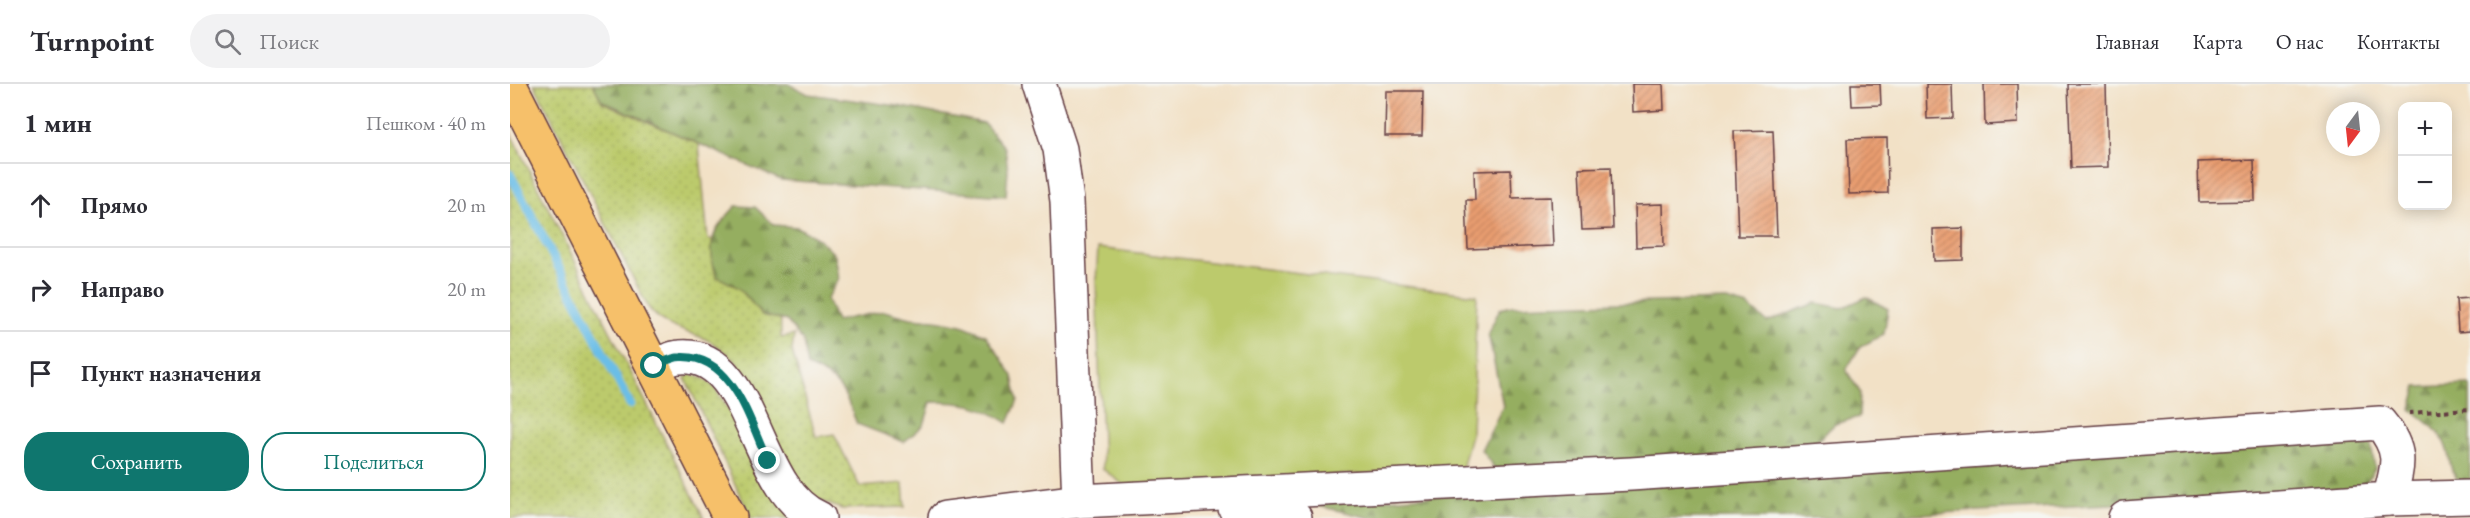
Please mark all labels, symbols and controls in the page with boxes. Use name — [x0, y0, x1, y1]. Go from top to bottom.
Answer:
search box — [190, 14, 610, 68]
text: Turnpoint — [30, 23, 154, 59]
icon: search — [211, 25, 244, 58]
text: Поиск — [259, 27, 319, 56]
text: Главная — [2095, 28, 2159, 55]
text: Карта — [2192, 28, 2243, 55]
text: О нас — [2276, 28, 2324, 55]
text: Контакты — [2357, 28, 2440, 55]
north arrow — [2326, 102, 2380, 156]
map controls — [2398, 102, 2452, 210]
button: + — [2398, 102, 2452, 156]
text: 1 мин — [24, 106, 92, 140]
text: Пешком · 40 m — [366, 110, 486, 136]
button: − — [2398, 156, 2452, 210]
icon: ahead — [24, 189, 57, 222]
text: Прямо — [81, 191, 148, 220]
text: 20 m — [447, 192, 486, 218]
icon: right — [24, 273, 57, 306]
text: Направо — [81, 275, 164, 304]
text: 20 m — [447, 276, 486, 302]
route start — [640, 352, 666, 378]
icon: arrive — [24, 357, 57, 390]
text: Пункт назначения — [81, 359, 261, 388]
button: Сохранить — [24, 432, 249, 491]
button: Поделиться — [261, 432, 486, 491]
route end — [754, 447, 780, 473]

